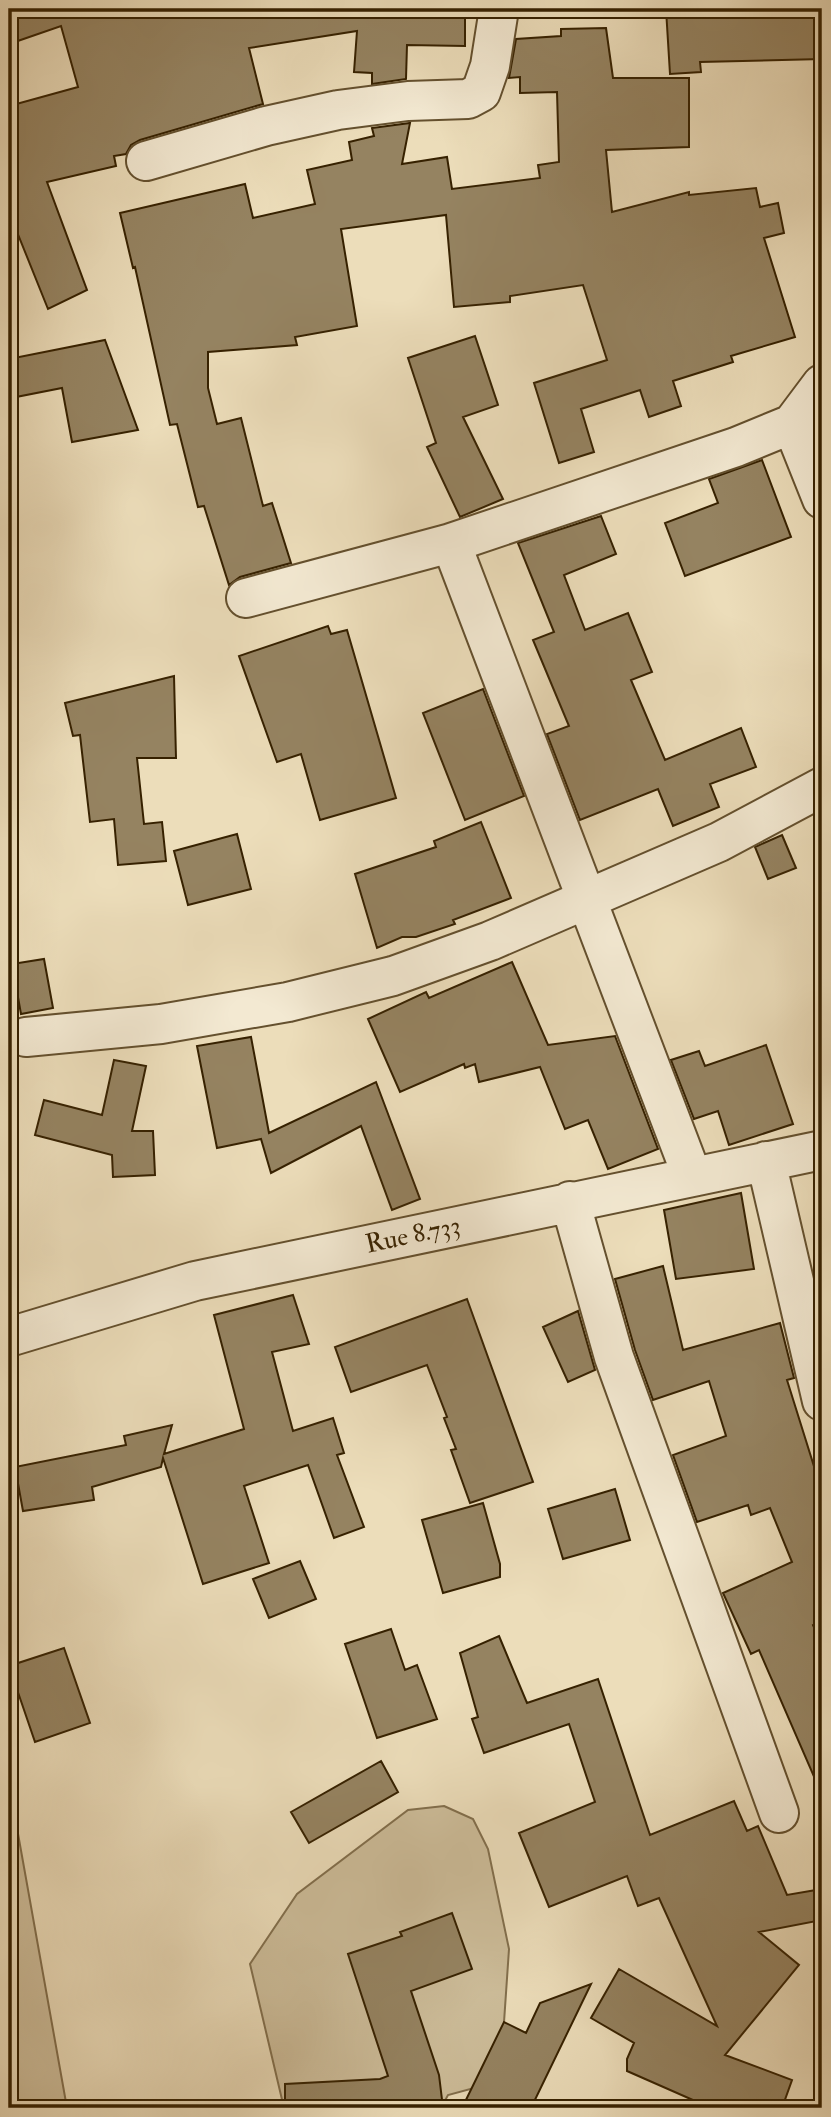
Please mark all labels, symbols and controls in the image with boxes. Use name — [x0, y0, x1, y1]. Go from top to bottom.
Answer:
street label: Rue 8.733 — [363, 1209, 463, 1261]

